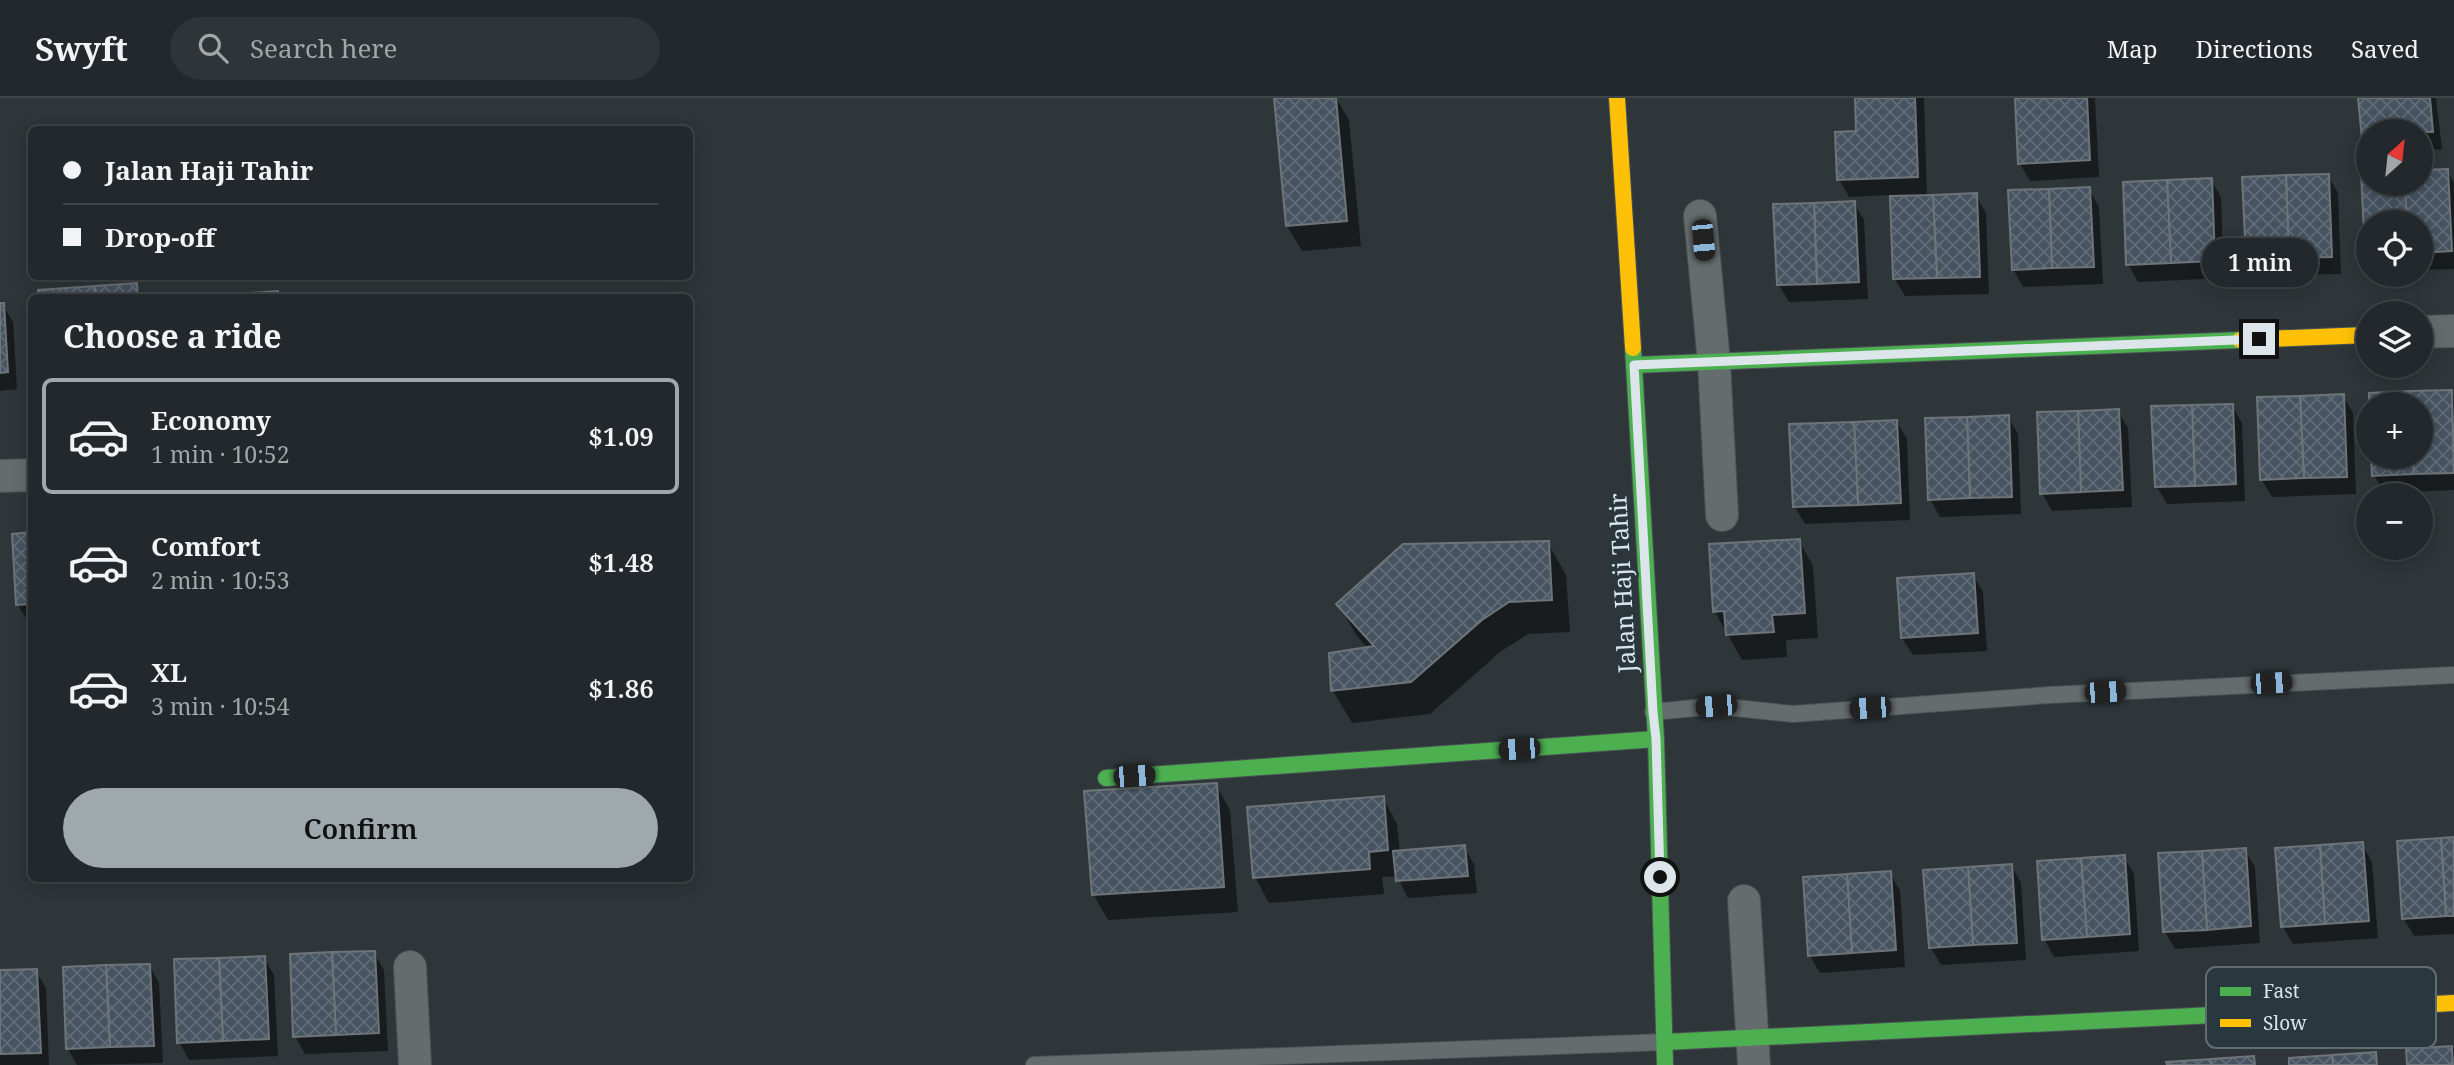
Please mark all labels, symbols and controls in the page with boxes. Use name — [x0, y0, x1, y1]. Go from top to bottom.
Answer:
search box — [170, 17, 660, 80]
text: Swyft — [35, 26, 128, 71]
icon: search — [194, 29, 232, 67]
text: Search here — [250, 30, 398, 66]
text: Map — [2107, 32, 2158, 65]
text: Directions — [2196, 32, 2313, 65]
text: Saved — [2351, 32, 2419, 65]
north arrow — [2356, 119, 2432, 196]
map controls — [2356, 119, 2433, 560]
text: Jalan Haji Tahir — [105, 152, 313, 188]
button: locate — [2356, 210, 2433, 287]
car — [1691, 218, 1716, 262]
text: Drop-off — [105, 219, 215, 255]
callout: 1 min — [2201, 238, 2317, 286]
text: 1 min — [2228, 246, 2292, 278]
button: layers — [2356, 301, 2433, 378]
text: Choose a ride — [63, 314, 282, 357]
route end — [2243, 323, 2275, 355]
button: + — [2356, 392, 2433, 469]
text: Economy — [151, 402, 271, 438]
icon: car — [67, 405, 130, 468]
text: $1.09 — [588, 418, 654, 454]
text: 1 min · 10:52 — [151, 438, 289, 470]
button: − — [2356, 483, 2433, 560]
street label: Jalan Haji Tahir — [1600, 492, 1643, 675]
text: Comfort — [151, 528, 261, 564]
icon: car — [67, 531, 130, 594]
text: $1.48 — [588, 544, 654, 580]
text: 2 min · 10:53 — [151, 564, 289, 596]
text: XL — [151, 654, 187, 690]
icon: car — [67, 657, 130, 720]
text: $1.86 — [588, 670, 654, 706]
car — [2250, 671, 2293, 695]
car — [2084, 680, 2127, 704]
text: 3 min · 10:54 — [151, 690, 289, 722]
car — [1695, 694, 1738, 718]
car — [1849, 696, 1892, 720]
car — [1498, 737, 1541, 761]
car — [1113, 764, 1156, 788]
button: Confirm — [63, 788, 658, 868]
route start — [1644, 861, 1676, 893]
legend — [2206, 967, 2436, 1048]
text: Fast — [2263, 978, 2300, 1004]
text: Slow — [2263, 1010, 2307, 1036]

